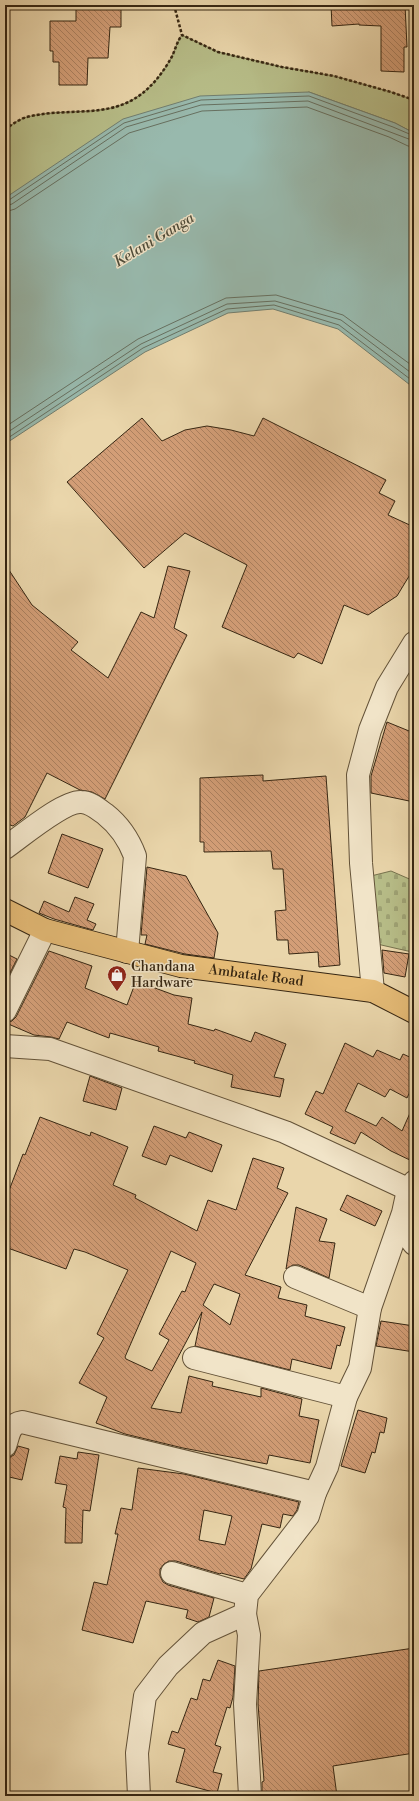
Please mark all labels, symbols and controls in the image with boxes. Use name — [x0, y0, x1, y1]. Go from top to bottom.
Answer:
water label: Kelani Ganga — [110, 208, 198, 272]
place label: Chandana Hardware — [131, 958, 196, 992]
street label: Ambatale Road — [206, 961, 305, 991]
shop icon: Chandana Hardware — [106, 964, 128, 992]

